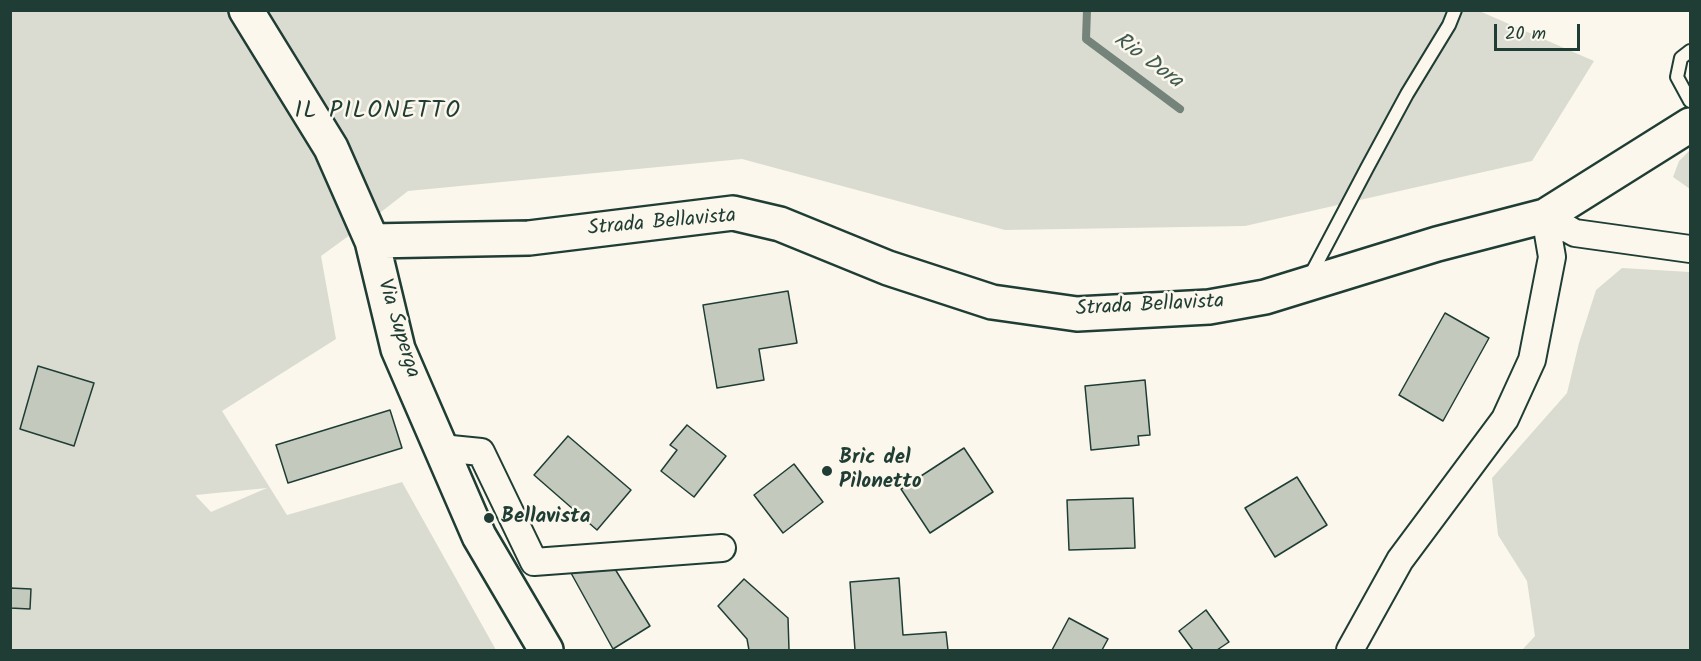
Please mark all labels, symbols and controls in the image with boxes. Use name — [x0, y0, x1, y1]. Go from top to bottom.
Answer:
scale bar — [1497, 12, 1582, 50]
text: 20 m — [1505, 20, 1546, 49]
water label: Rio Dora — [1107, 28, 1187, 96]
district label: IL PILONETTO — [294, 99, 462, 127]
street label: Strada Bellavista — [587, 205, 737, 243]
street label: Via Superga — [370, 277, 424, 381]
street label: Strada Bellavista — [1075, 291, 1225, 323]
place label: Bric del Pilonetto — [839, 446, 922, 496]
marker: Bric del Pilonetto — [820, 464, 834, 478]
place label: Bellavista — [501, 505, 591, 531]
marker: Bellavista — [482, 511, 496, 525]

